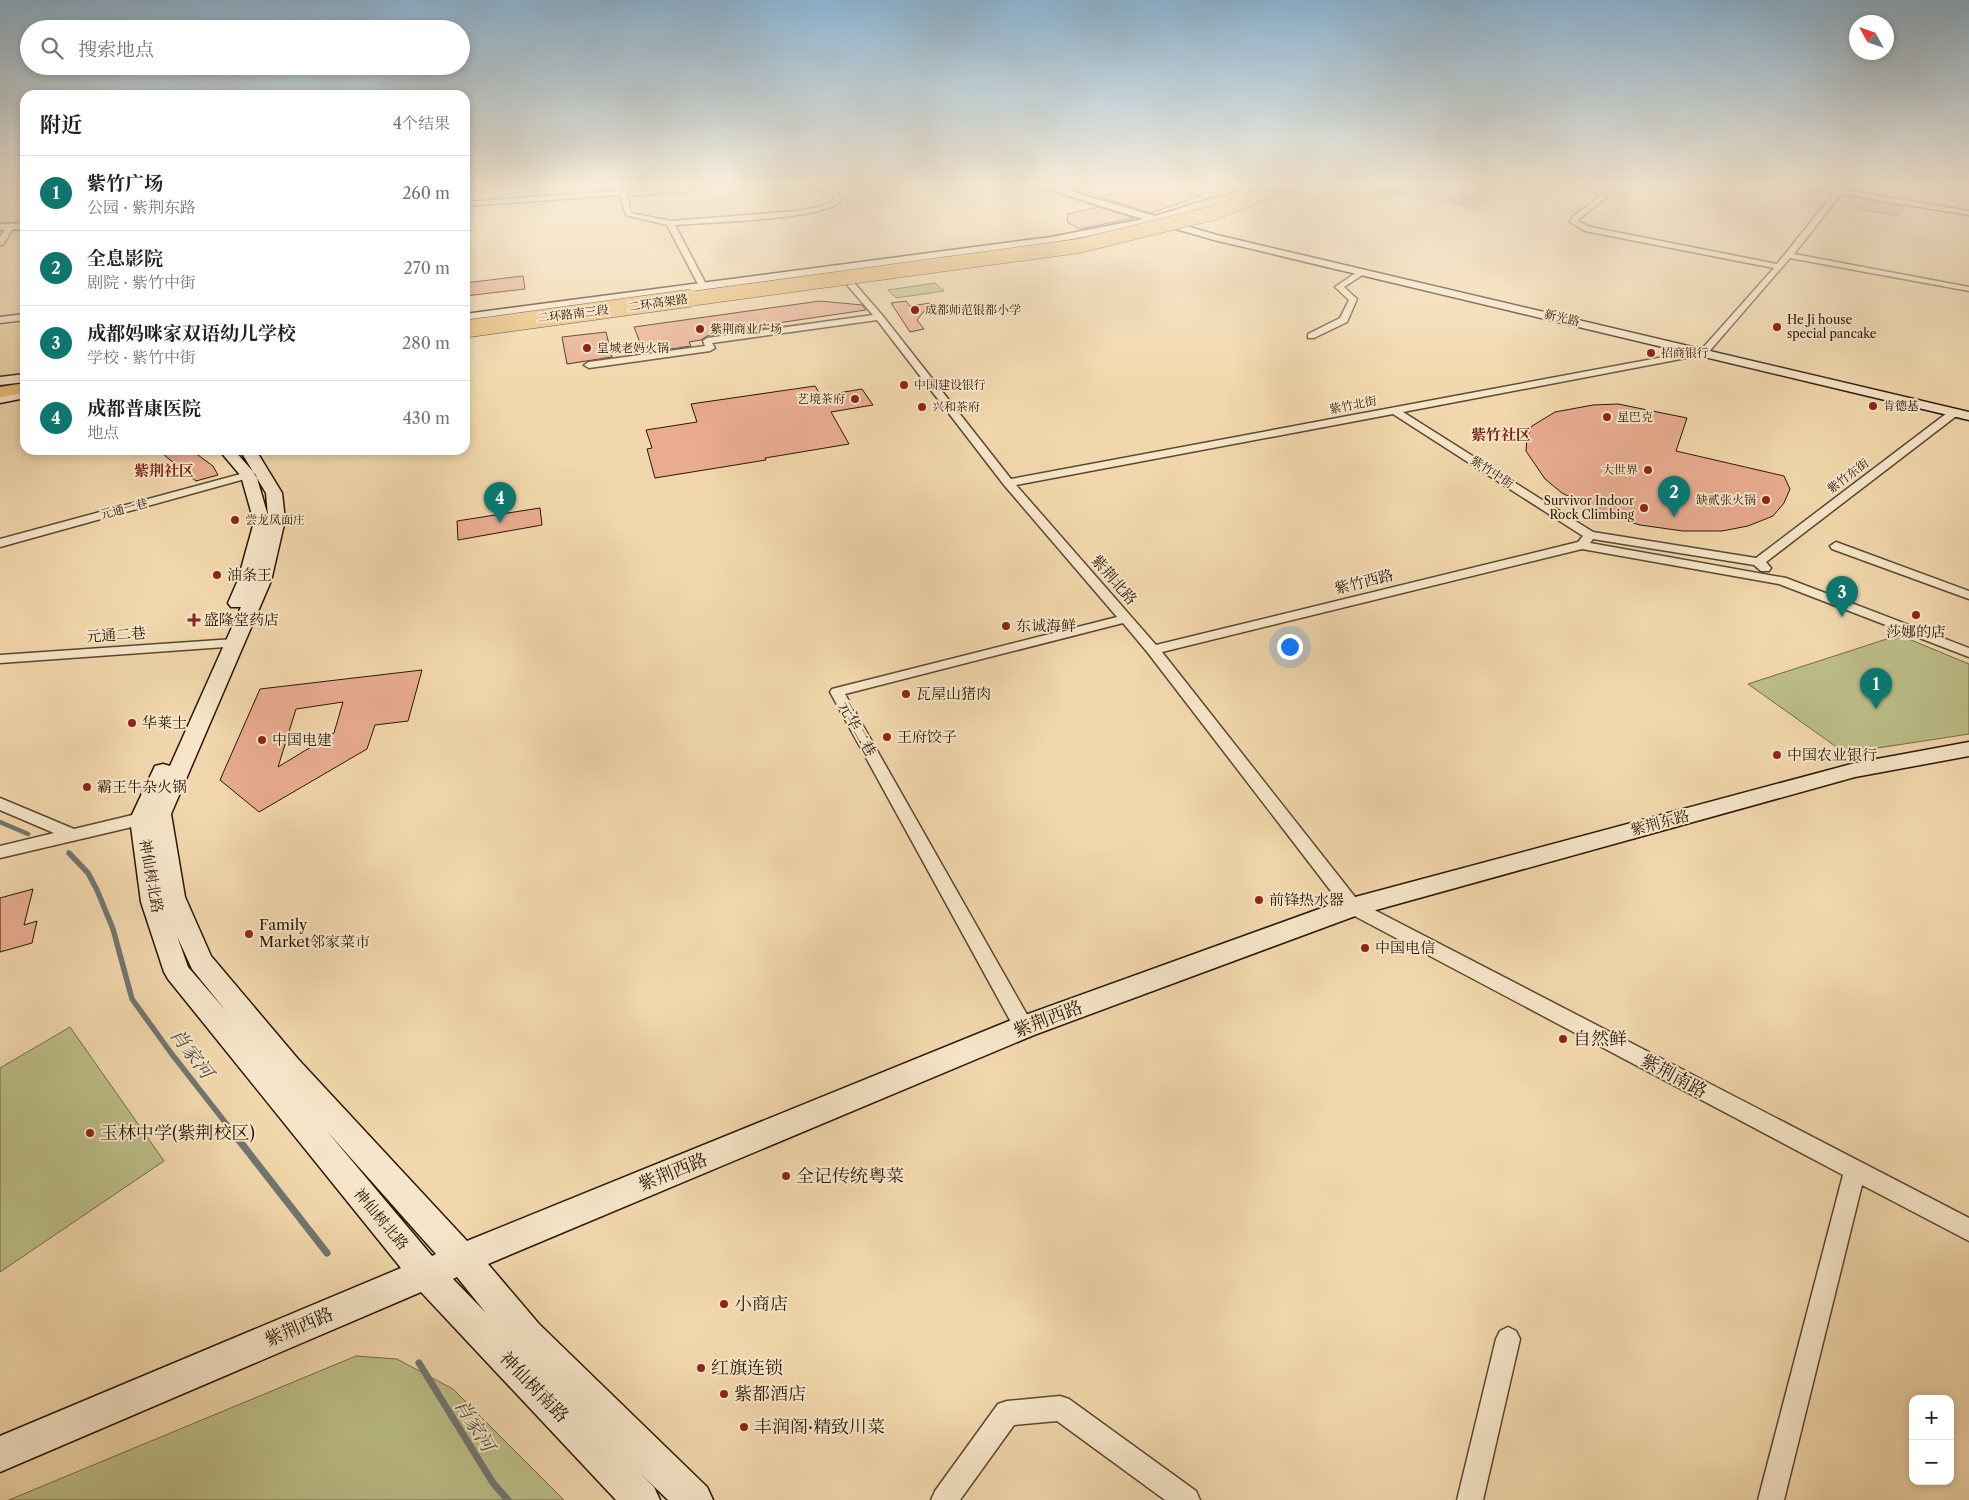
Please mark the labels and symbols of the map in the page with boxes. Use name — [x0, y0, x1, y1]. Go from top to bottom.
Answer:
north arrow — [1849, 15, 1894, 60]
street label: 二环高架路 — [627, 291, 689, 314]
street label: 二环路南三段 — [536, 302, 610, 325]
place label: 成都师范银都小学 — [925, 302, 1021, 317]
marker: 成都师范银都小学 — [909, 304, 921, 316]
street label: 新光路 — [1543, 306, 1581, 329]
place label: He Ji house special pancake — [1787, 312, 1877, 341]
place label: 紫荆商业广场 — [710, 321, 782, 336]
marker: He Ji house special pancake — [1771, 321, 1783, 333]
marker: 紫荆商业广场 — [694, 323, 706, 335]
place label: 皇城老妈火锅 — [597, 340, 669, 355]
marker: 皇城老妈火锅 — [581, 342, 593, 354]
place label: 招商银行 — [1661, 345, 1709, 360]
marker: 招商银行 — [1645, 347, 1657, 359]
place label: 中国建设银行 — [914, 377, 986, 392]
marker: 中国建设银行 — [898, 379, 910, 391]
place label: 艺境茶府 — [797, 391, 845, 406]
street label: 紫竹北街 — [1328, 392, 1379, 416]
marker: 艺境茶府 — [849, 393, 861, 405]
place label: 肯德基 — [1883, 398, 1919, 413]
place label: 兴和茶府 — [932, 399, 980, 414]
marker: 肯德基 — [1867, 400, 1879, 412]
marker: 兴和茶府 — [916, 401, 928, 413]
place label: 星巴克 — [1617, 409, 1653, 424]
marker: 星巴克 — [1601, 411, 1613, 423]
district label: 紫竹社区 — [1471, 425, 1531, 444]
street label: 紫竹中街 — [1468, 452, 1517, 491]
street label: 紫竹东街 — [1824, 455, 1872, 496]
district label: 紫荆社区 — [134, 461, 194, 480]
place label: 大世界 — [1602, 462, 1638, 477]
marker: 大世界 — [1642, 464, 1654, 476]
pin: 2 — [1658, 476, 1690, 517]
pin: 4 — [484, 482, 516, 523]
place label: 缺贰张火锅 — [1696, 492, 1756, 507]
place label: Survivor Indoor Rock Climbing — [1544, 493, 1635, 522]
marker: 缺贰张火锅 — [1760, 494, 1772, 506]
street label: 元通一巷 — [99, 495, 149, 522]
marker: Survivor Indoor Rock Climbing — [1638, 502, 1650, 514]
place label: 尝龙凤面庄 — [245, 512, 305, 527]
marker: 尝龙凤面庄 — [229, 514, 241, 526]
street label: 紫荆北路 — [1088, 551, 1141, 609]
place label: 油条王 — [227, 565, 272, 584]
street label: 紫竹西路 — [1332, 565, 1395, 598]
marker: 油条王 — [211, 569, 223, 581]
pin: 3 — [1826, 576, 1858, 617]
marker: 莎娜的店 — [1910, 609, 1922, 621]
place label: 盛隆堂药店 — [204, 610, 279, 629]
marker: 盛隆堂药店 — [188, 614, 200, 626]
place label: 东诚海鲜 — [1016, 616, 1076, 635]
marker: 东诚海鲜 — [1000, 620, 1012, 632]
place label: 莎娜的店 — [1886, 622, 1946, 641]
street label: 元通二巷 — [85, 623, 147, 646]
your location — [1277, 634, 1303, 660]
pin: 1 — [1860, 668, 1892, 709]
place label: 瓦屋山猪肉 — [916, 684, 991, 703]
marker: 瓦屋山猪肉 — [900, 688, 912, 700]
street label: 元华二巷 — [835, 698, 880, 760]
place label: 华莱士 — [142, 713, 187, 732]
marker: 华莱士 — [126, 717, 138, 729]
place label: 王府饺子 — [897, 727, 957, 746]
place label: 中国电建 — [272, 730, 332, 749]
marker: 王府饺子 — [881, 731, 893, 743]
marker: 中国电建 — [256, 734, 268, 746]
place label: 中国农业银行 — [1787, 745, 1877, 764]
marker: 中国农业银行 — [1771, 749, 1783, 761]
place label: 霸王牛杂火锅 — [97, 777, 187, 796]
marker: 霸王牛杂火锅 — [81, 781, 93, 793]
street label: 紫荆东路 — [1628, 806, 1691, 839]
street label: 神仙树北路 — [136, 837, 167, 915]
place label: 前锋热水器 — [1269, 890, 1344, 909]
marker: 前锋热水器 — [1253, 894, 1265, 906]
place label: Family Market邻家菜市 — [259, 915, 370, 951]
marker: Family Market邻家菜市 — [243, 928, 255, 940]
place label: 中国电信 — [1375, 938, 1435, 957]
marker: 中国电信 — [1359, 942, 1371, 954]
street label: 紫荆西路 — [1010, 996, 1086, 1042]
water label: 肖家河 — [165, 1024, 220, 1085]
place label: 自然鲜 — [1573, 1028, 1627, 1050]
marker: 自然鲜 — [1557, 1033, 1569, 1045]
street label: 紫荆南路 — [1637, 1049, 1711, 1103]
place label: 玉林中学(紫荆校区) — [100, 1122, 255, 1144]
marker: 玉林中学(紫荆校区) — [84, 1127, 96, 1139]
street label: 紫荆西路 — [636, 1148, 710, 1196]
place label: 全记传统粤菜 — [796, 1165, 904, 1187]
marker: 全记传统粤菜 — [780, 1170, 792, 1182]
street label: 神仙树北路 — [350, 1184, 413, 1254]
place label: 小商店 — [734, 1293, 788, 1315]
marker: 小商店 — [718, 1298, 730, 1310]
street label: 紫荆西路 — [262, 1303, 336, 1351]
street label: 神仙树南路 — [495, 1347, 573, 1427]
place label: 红旗连锁 — [711, 1357, 783, 1379]
marker: 红旗连锁 — [695, 1362, 707, 1374]
place label: 紫都酒店 — [734, 1383, 806, 1405]
marker: 紫都酒店 — [718, 1388, 730, 1400]
water label: 肖家河 — [450, 1395, 501, 1458]
place label: 丰润阁·精致川菜 — [754, 1416, 885, 1438]
marker: 丰润阁·精致川菜 — [738, 1421, 750, 1433]

